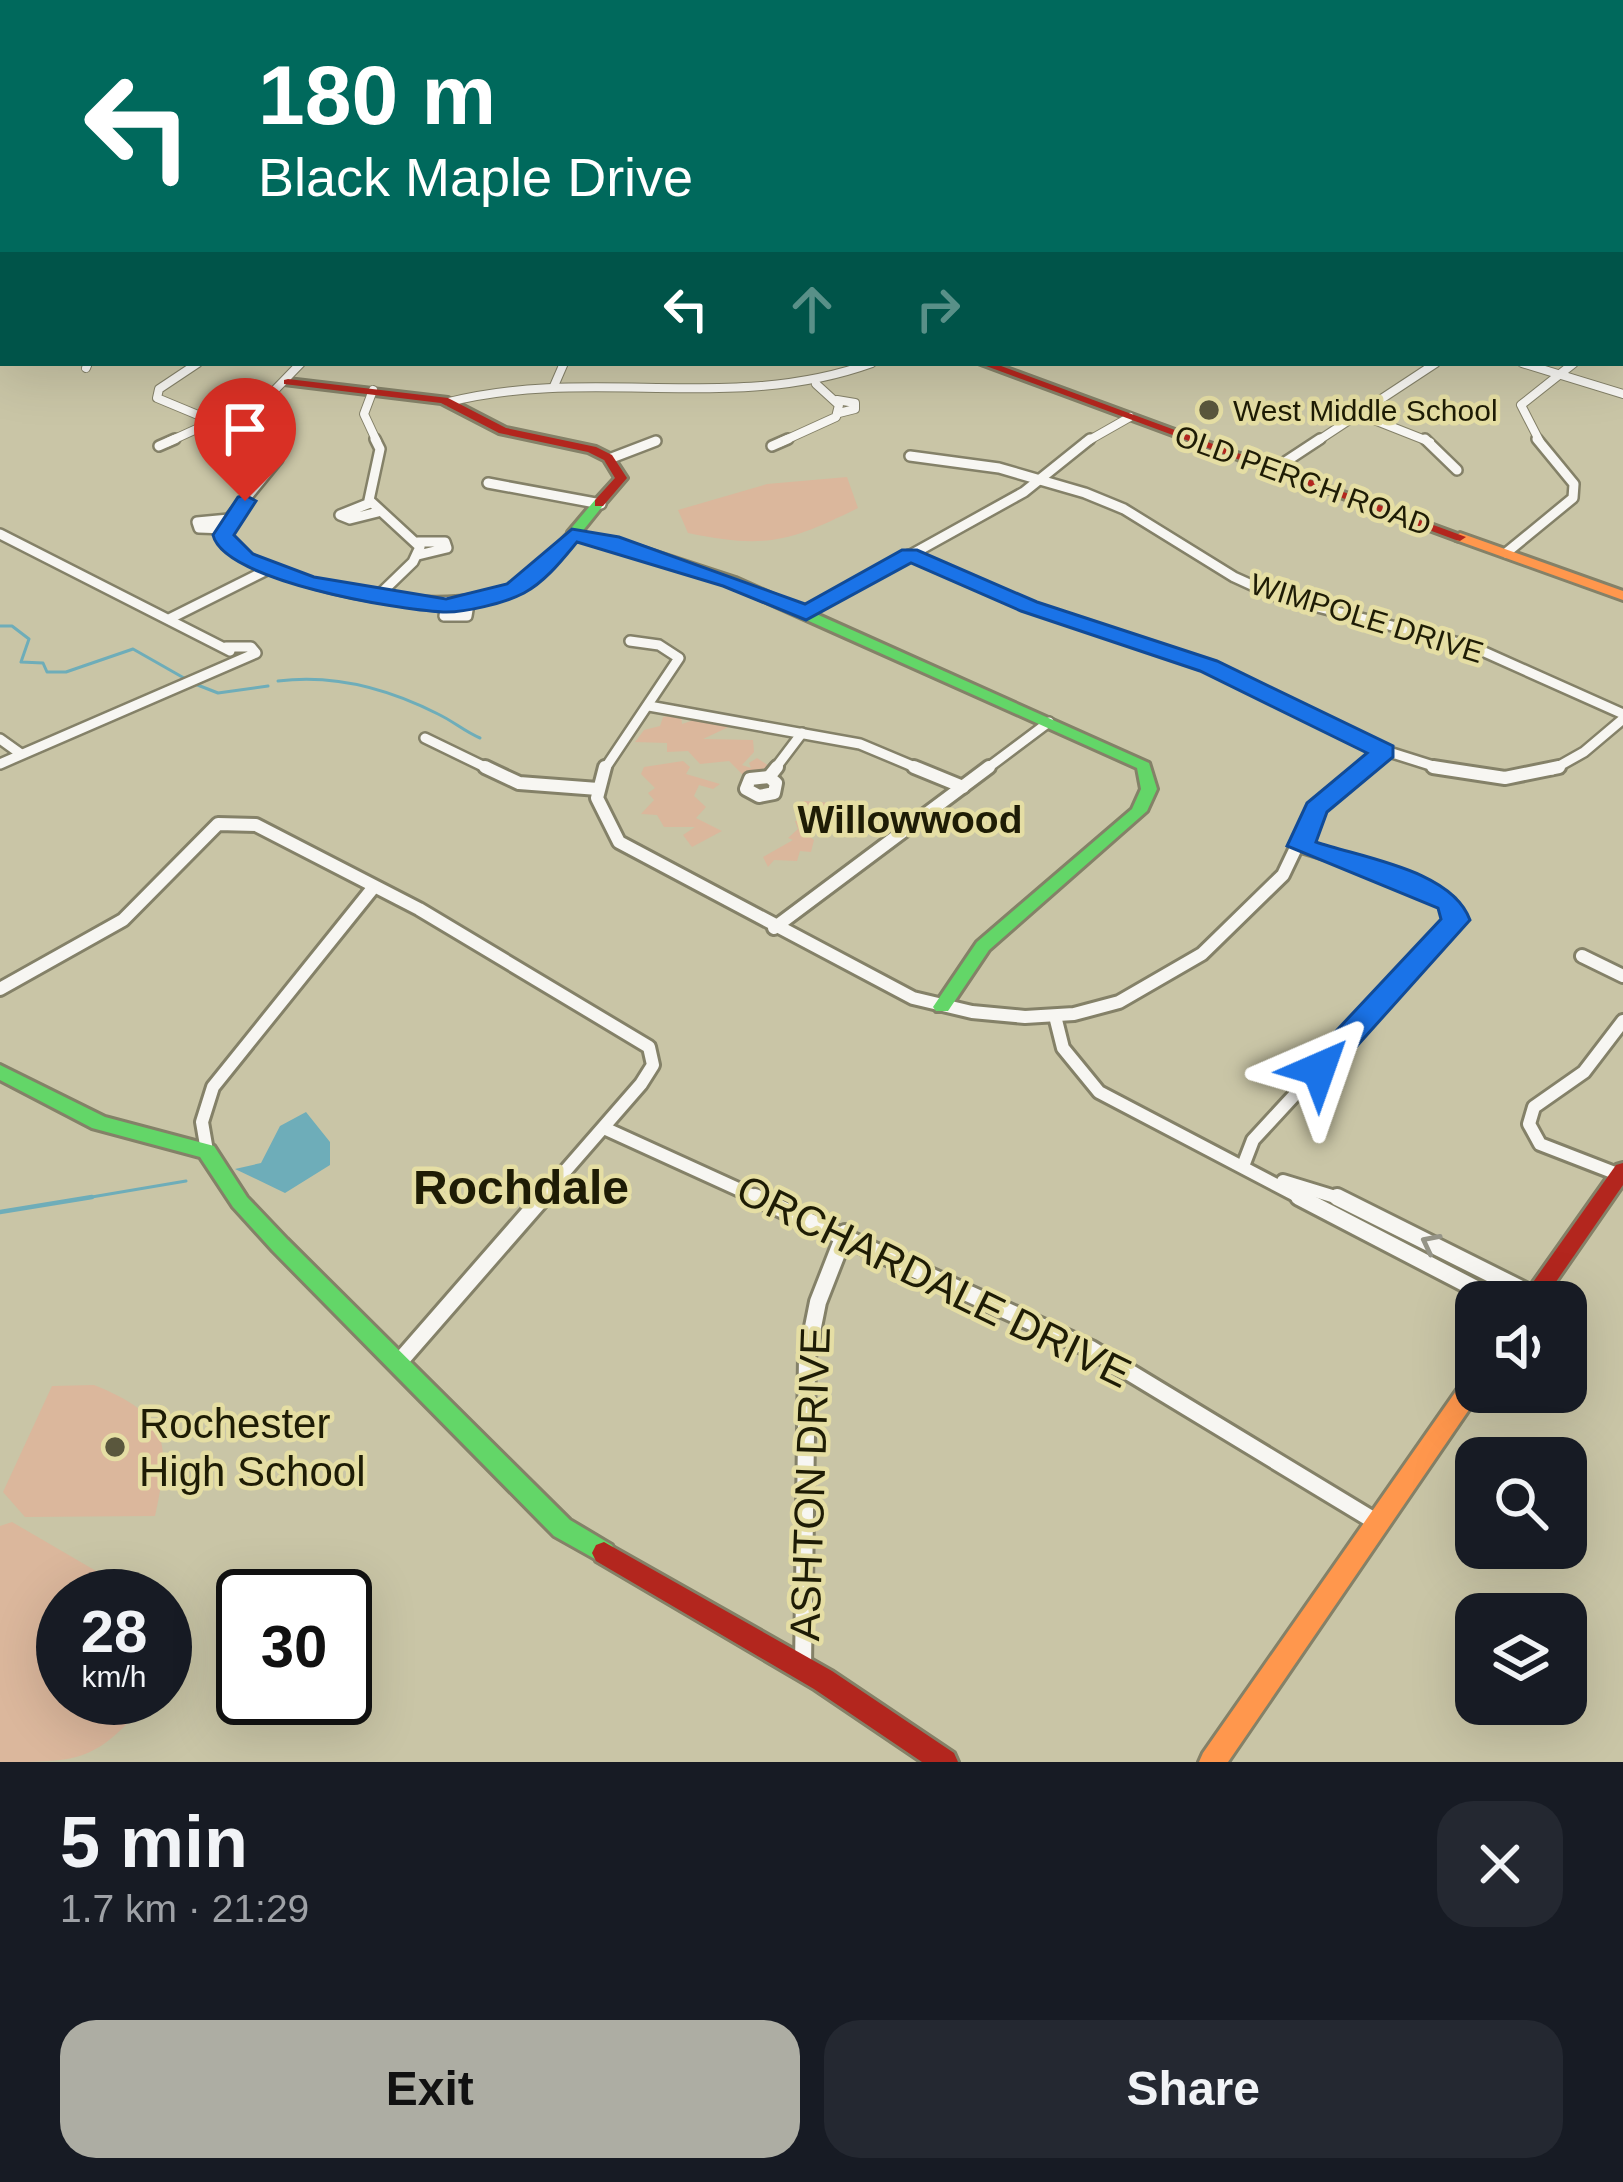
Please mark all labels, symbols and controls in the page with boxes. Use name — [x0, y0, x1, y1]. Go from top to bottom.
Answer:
icon: left — [60, 48, 216, 204]
text: 180 m — [258, 48, 496, 142]
text: Black Maple Drive — [258, 147, 693, 207]
icon: left — [653, 276, 719, 342]
icon: ahead — [779, 276, 845, 342]
icon: right — [905, 276, 971, 342]
pin — [194, 378, 296, 501]
place label: West Middle School — [1233, 394, 1498, 427]
icon: arrive — [212, 396, 278, 462]
marker: West Middle School — [1196, 397, 1222, 423]
street label: OLD PERCH ROAD — [1170, 418, 1436, 542]
street label: WIMPOLE DRIVE — [1247, 567, 1487, 669]
district label: Willowwood — [798, 798, 1022, 841]
position arrow — [1256, 1006, 1382, 1132]
district label: Rochdale — [413, 1161, 629, 1214]
street label: ORCHARDALE DRIVE — [730, 1165, 1138, 1397]
one-way arrow — [1421, 1234, 1443, 1257]
map controls — [1455, 1281, 1587, 1725]
button: sound — [1455, 1281, 1587, 1413]
street label: ASHTON DRIVE — [781, 1326, 839, 1642]
place label: Rochester High School — [139, 1400, 365, 1495]
marker: Rochester High School — [102, 1434, 128, 1460]
button: search — [1455, 1437, 1587, 1569]
speed limit sign: 30 — [216, 1569, 372, 1725]
button: layers — [1455, 1593, 1587, 1725]
text: 28 — [81, 1598, 147, 1665]
text: km/h — [81, 1660, 147, 1693]
button: close — [1437, 1801, 1563, 1927]
text: 5 min — [60, 1802, 248, 1882]
text: 1.7 km · 21:29 — [60, 1887, 309, 1930]
button: Exit — [60, 2020, 800, 2158]
button: Share — [824, 2020, 1563, 2158]

